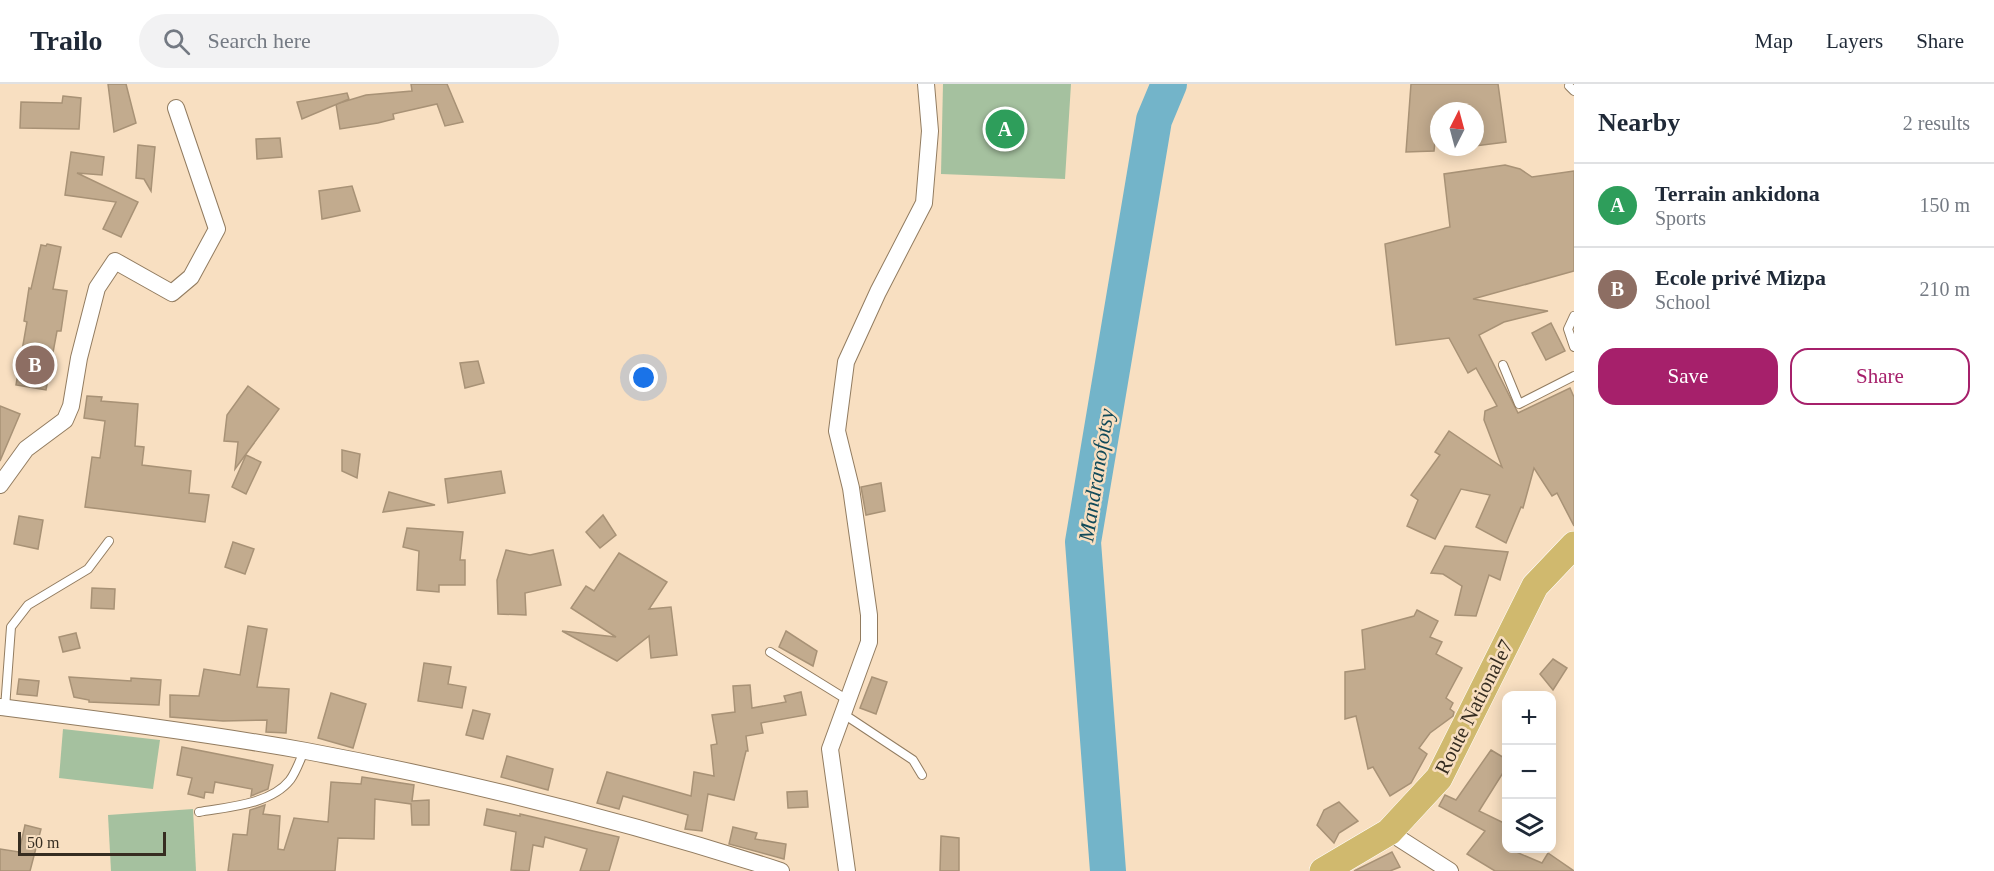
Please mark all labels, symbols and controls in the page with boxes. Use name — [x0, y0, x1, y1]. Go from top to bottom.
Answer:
search box — [139, 14, 559, 68]
text: Trailo — [30, 25, 103, 56]
icon: search — [160, 25, 193, 58]
text: Search here — [208, 28, 311, 53]
text: Map — [1755, 29, 1793, 53]
text: Layers — [1826, 29, 1883, 53]
text: Share — [1916, 29, 1964, 53]
north arrow — [1430, 102, 1484, 156]
pin: A — [986, 106, 1024, 152]
text: Nearby — [1598, 108, 1680, 137]
text: 2 results — [1903, 112, 1970, 134]
text: Terrain ankidona — [1655, 181, 1820, 206]
text: A — [1610, 194, 1625, 216]
text: 150 m — [1919, 194, 1970, 216]
text: Sports — [1655, 207, 1706, 229]
text: Ecole privé Mizpa — [1655, 265, 1826, 290]
text: B — [1611, 278, 1624, 300]
text: 210 m — [1919, 278, 1970, 300]
text: School — [1655, 291, 1711, 313]
pin: B — [15, 342, 54, 388]
button: Save — [1598, 348, 1778, 405]
button: Share — [1790, 348, 1970, 405]
your location — [629, 363, 658, 392]
water label: Mandranofotsy — [1073, 406, 1119, 544]
street label: Route Nationale7 — [1430, 636, 1518, 778]
map controls — [1502, 691, 1556, 853]
button: + — [1502, 691, 1556, 745]
button: − — [1502, 745, 1556, 799]
button: layers — [1502, 799, 1556, 853]
scale bar — [18, 829, 166, 856]
text: 50 m — [27, 834, 59, 851]

